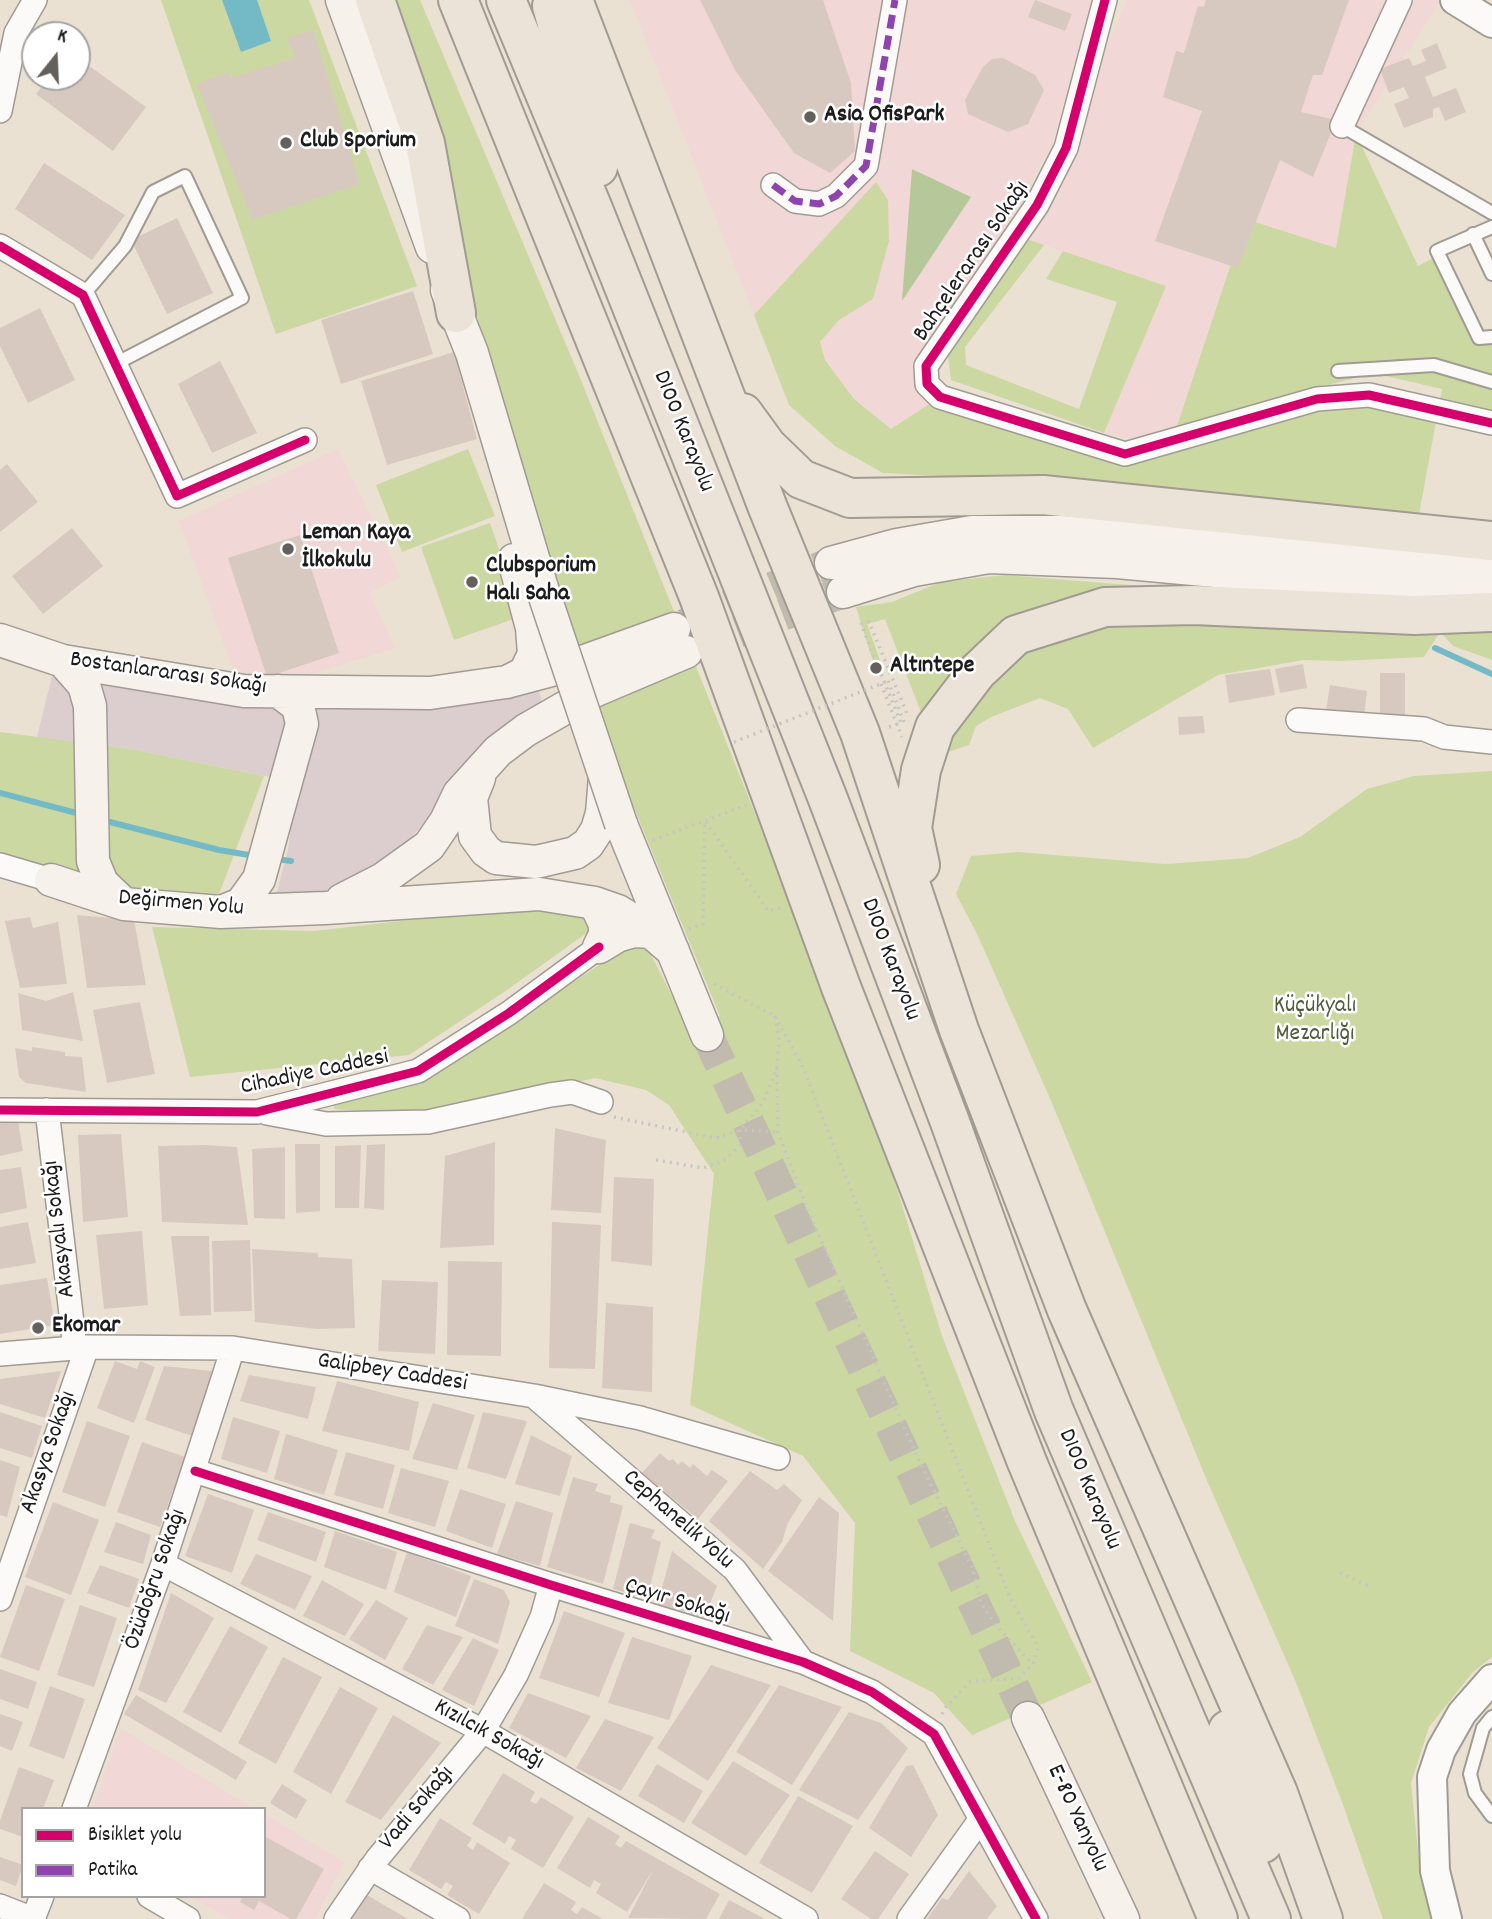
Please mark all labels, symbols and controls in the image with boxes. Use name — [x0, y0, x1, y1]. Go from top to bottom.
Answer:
north arrow — [21, 21, 91, 91]
text: K — [54, 23, 70, 52]
place label: Asia OfisPark — [824, 103, 944, 131]
marker: Asia OfisPark — [802, 109, 818, 125]
place label: Club Sporium — [300, 129, 416, 157]
marker: Club Sporium — [278, 135, 294, 151]
street label: Bahçelerarası Sokağı — [909, 176, 1037, 348]
street label: D100 Karayolu — [645, 367, 719, 497]
place label: Leman Kaya İlkokulu — [302, 521, 410, 577]
marker: Leman Kaya İlkokulu — [280, 541, 296, 557]
place label: Clubsporium Halı Saha — [486, 554, 596, 610]
marker: Clubsporium Halı Saha — [464, 574, 480, 590]
street label: Bostanlararası Sokağı — [68, 647, 268, 703]
place label: Altıntepe — [890, 654, 974, 682]
marker: Altıntepe — [868, 660, 884, 676]
street label: Değirmen Yolu — [117, 885, 245, 925]
street label: D100 Karayolu — [853, 895, 925, 1025]
park label: Küçükyalı Mezarlığı — [1274, 994, 1356, 1050]
street label: Cihadiye Caddesi — [238, 1044, 392, 1104]
street label: Akasyalı Sokağı — [38, 1159, 84, 1299]
place label: Ekomar — [52, 1314, 120, 1342]
marker: Ekomar — [30, 1320, 46, 1336]
street label: Galipbey Caddesi — [315, 1348, 469, 1400]
street label: Akasya Sokağı — [16, 1388, 84, 1518]
street label: D100 Karayolu — [1050, 1425, 1126, 1555]
street label: Cephanelik Yolu — [615, 1465, 739, 1577]
street label: Özüdoğru Sokağı — [119, 1506, 195, 1654]
street label: Çayır Sokağı — [621, 1573, 733, 1633]
street label: Kızılcık Sokağı — [428, 1694, 548, 1778]
street label: Vadi Sokağı — [374, 1761, 462, 1857]
street label: E-80 Yanyolu — [1039, 1761, 1113, 1877]
legend — [21, 1807, 266, 1898]
text: Bisiklet yolu — [88, 1821, 182, 1851]
text: Patika — [88, 1856, 137, 1886]

